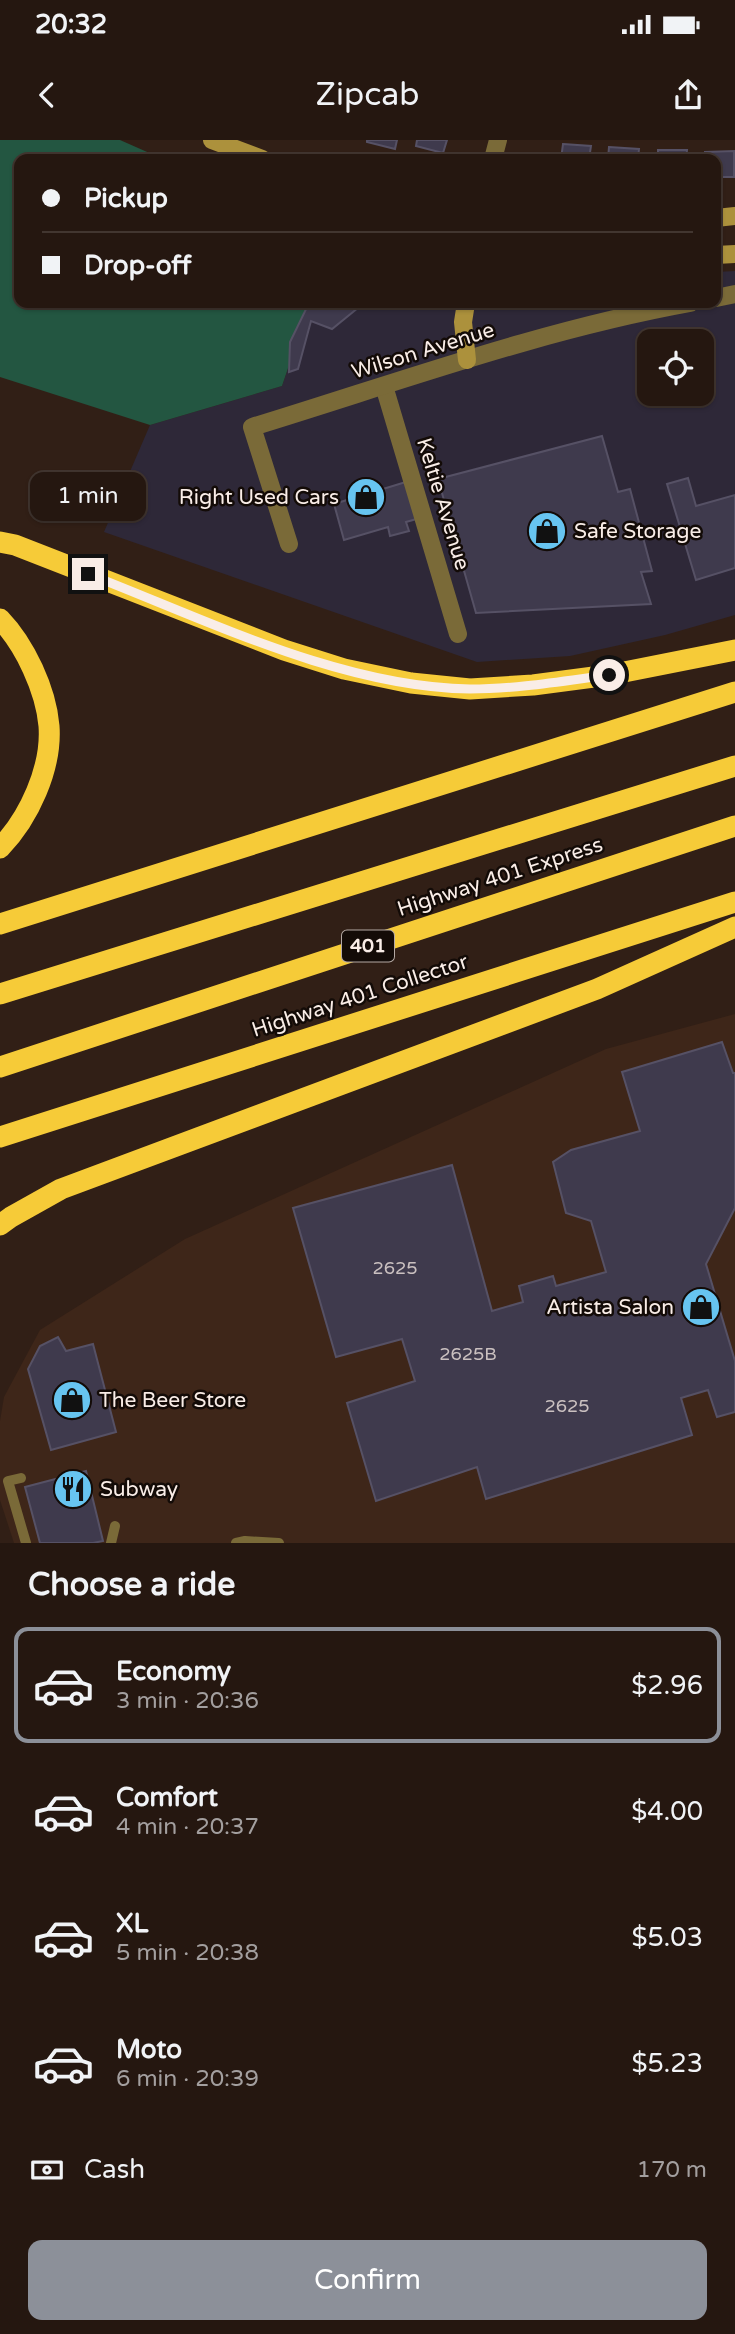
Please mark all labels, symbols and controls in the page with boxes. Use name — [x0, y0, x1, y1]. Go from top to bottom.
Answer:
text: 20:32 — [35, 9, 107, 40]
icon: back — [28, 76, 66, 114]
text: Zipcab — [316, 76, 419, 114]
icon: share — [669, 76, 707, 114]
text: Pickup — [84, 183, 168, 214]
text: Drop-off — [84, 250, 191, 281]
street label: Wilson Avenue — [349, 317, 497, 385]
map controls — [637, 329, 714, 406]
button: locate — [637, 329, 714, 406]
street label: Keltie Avenue — [411, 435, 475, 573]
callout: 1 min — [30, 472, 146, 522]
shop icon: Right Used Cars — [345, 476, 387, 518]
text: 1 min — [57, 482, 119, 510]
place label: Right Used Cars — [179, 485, 339, 510]
shop icon: Safe Storage — [526, 510, 568, 552]
place label: Safe Storage — [574, 519, 701, 544]
route end — [72, 558, 104, 590]
route start — [593, 659, 625, 691]
street label: Highway 401 Express — [394, 832, 606, 922]
road number: 401 — [342, 930, 394, 961]
street label: Highway 401 Collector — [249, 949, 471, 1043]
house number: 2625 — [372, 1257, 418, 1279]
shop icon: Artista Salon — [680, 1286, 722, 1328]
place label: Artista Salon — [546, 1295, 674, 1320]
house number: 2625B — [439, 1343, 497, 1365]
shop icon: The Beer Store — [51, 1379, 93, 1421]
place label: The Beer Store — [99, 1388, 246, 1413]
house number: 2625 — [544, 1395, 590, 1417]
restaurant icon: Subway — [52, 1468, 94, 1510]
place label: Subway — [100, 1477, 178, 1502]
text: Choose a ride — [28, 1566, 235, 1604]
icon: car — [32, 1654, 95, 1717]
text: Economy — [116, 1656, 231, 1687]
text: $2.96 — [631, 1670, 703, 1701]
text: 3 min · 20:36 — [116, 1687, 259, 1715]
icon: car — [32, 1780, 95, 1843]
text: Comfort — [116, 1782, 218, 1813]
text: $4.00 — [631, 1796, 703, 1827]
text: 4 min · 20:37 — [116, 1813, 259, 1841]
icon: car — [32, 1906, 95, 1969]
text: XL — [116, 1908, 148, 1939]
text: $5.03 — [631, 1922, 703, 1953]
text: 5 min · 20:38 — [116, 1939, 259, 1967]
icon: car — [32, 2032, 95, 2095]
text: Moto — [116, 2034, 182, 2065]
text: $5.23 — [631, 2048, 703, 2079]
text: 6 min · 20:39 — [116, 2065, 259, 2093]
icon: cash — [28, 2151, 66, 2189]
text: Cash — [84, 2154, 145, 2185]
text: 170 m — [637, 2156, 707, 2184]
button: Confirm — [28, 2240, 707, 2320]

